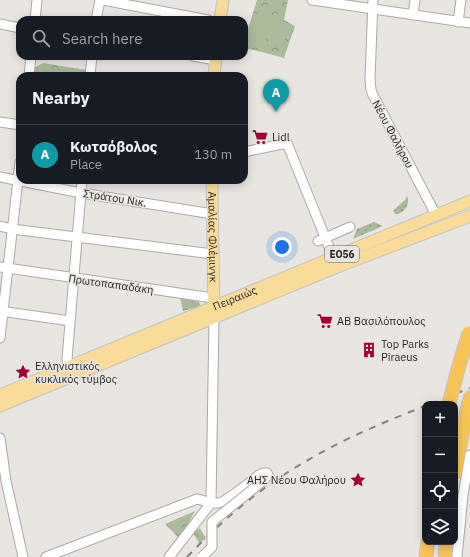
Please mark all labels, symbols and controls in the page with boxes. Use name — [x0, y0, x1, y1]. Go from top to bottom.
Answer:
search box — [16, 16, 248, 60]
icon: search — [30, 27, 52, 49]
text: Search here — [62, 29, 142, 48]
pin: A — [263, 79, 289, 112]
text: Nearby — [32, 87, 90, 109]
street label: Νέου Φαλήρου — [369, 97, 417, 171]
supermarket icon: Lidl — [251, 128, 269, 146]
place label: Lidl — [272, 130, 290, 144]
text: Κωτσόβολος — [70, 137, 157, 156]
text: A — [41, 146, 49, 163]
text: 130 m — [194, 146, 232, 163]
text: Place — [70, 156, 102, 173]
street label: Στράτου Νικ. — [82, 186, 148, 210]
street label: Αμαλίας Φλέμινγκ — [205, 191, 221, 283]
your location — [272, 237, 292, 257]
road number: ΕΟ56 — [325, 246, 359, 262]
street label: Πρωτοπαπαδάκη — [67, 271, 155, 297]
street label: Πειραιώς — [211, 283, 259, 313]
supermarket icon: ΑΒ Βασιλόπουλος — [316, 312, 334, 330]
place label: ΑΒ Βασιλόπουλος — [337, 314, 425, 328]
place label: Top Parks Piraeus — [381, 337, 429, 364]
building icon: Top Parks Piraeus — [360, 341, 378, 359]
place label: Ελληνιστικός κυκλικός τύμβος — [35, 359, 117, 386]
place icon: Ελληνιστικός κυκλικός τύμβος — [14, 363, 32, 381]
map controls — [422, 401, 458, 545]
button: + — [422, 401, 458, 437]
button: − — [422, 437, 458, 473]
place icon: ΑΗΣ Νέου Φαλήρου — [349, 471, 367, 489]
place label: ΑΗΣ Νέου Φαλήρου — [247, 473, 346, 487]
button: locate — [422, 473, 458, 509]
button: layers — [422, 509, 458, 545]

